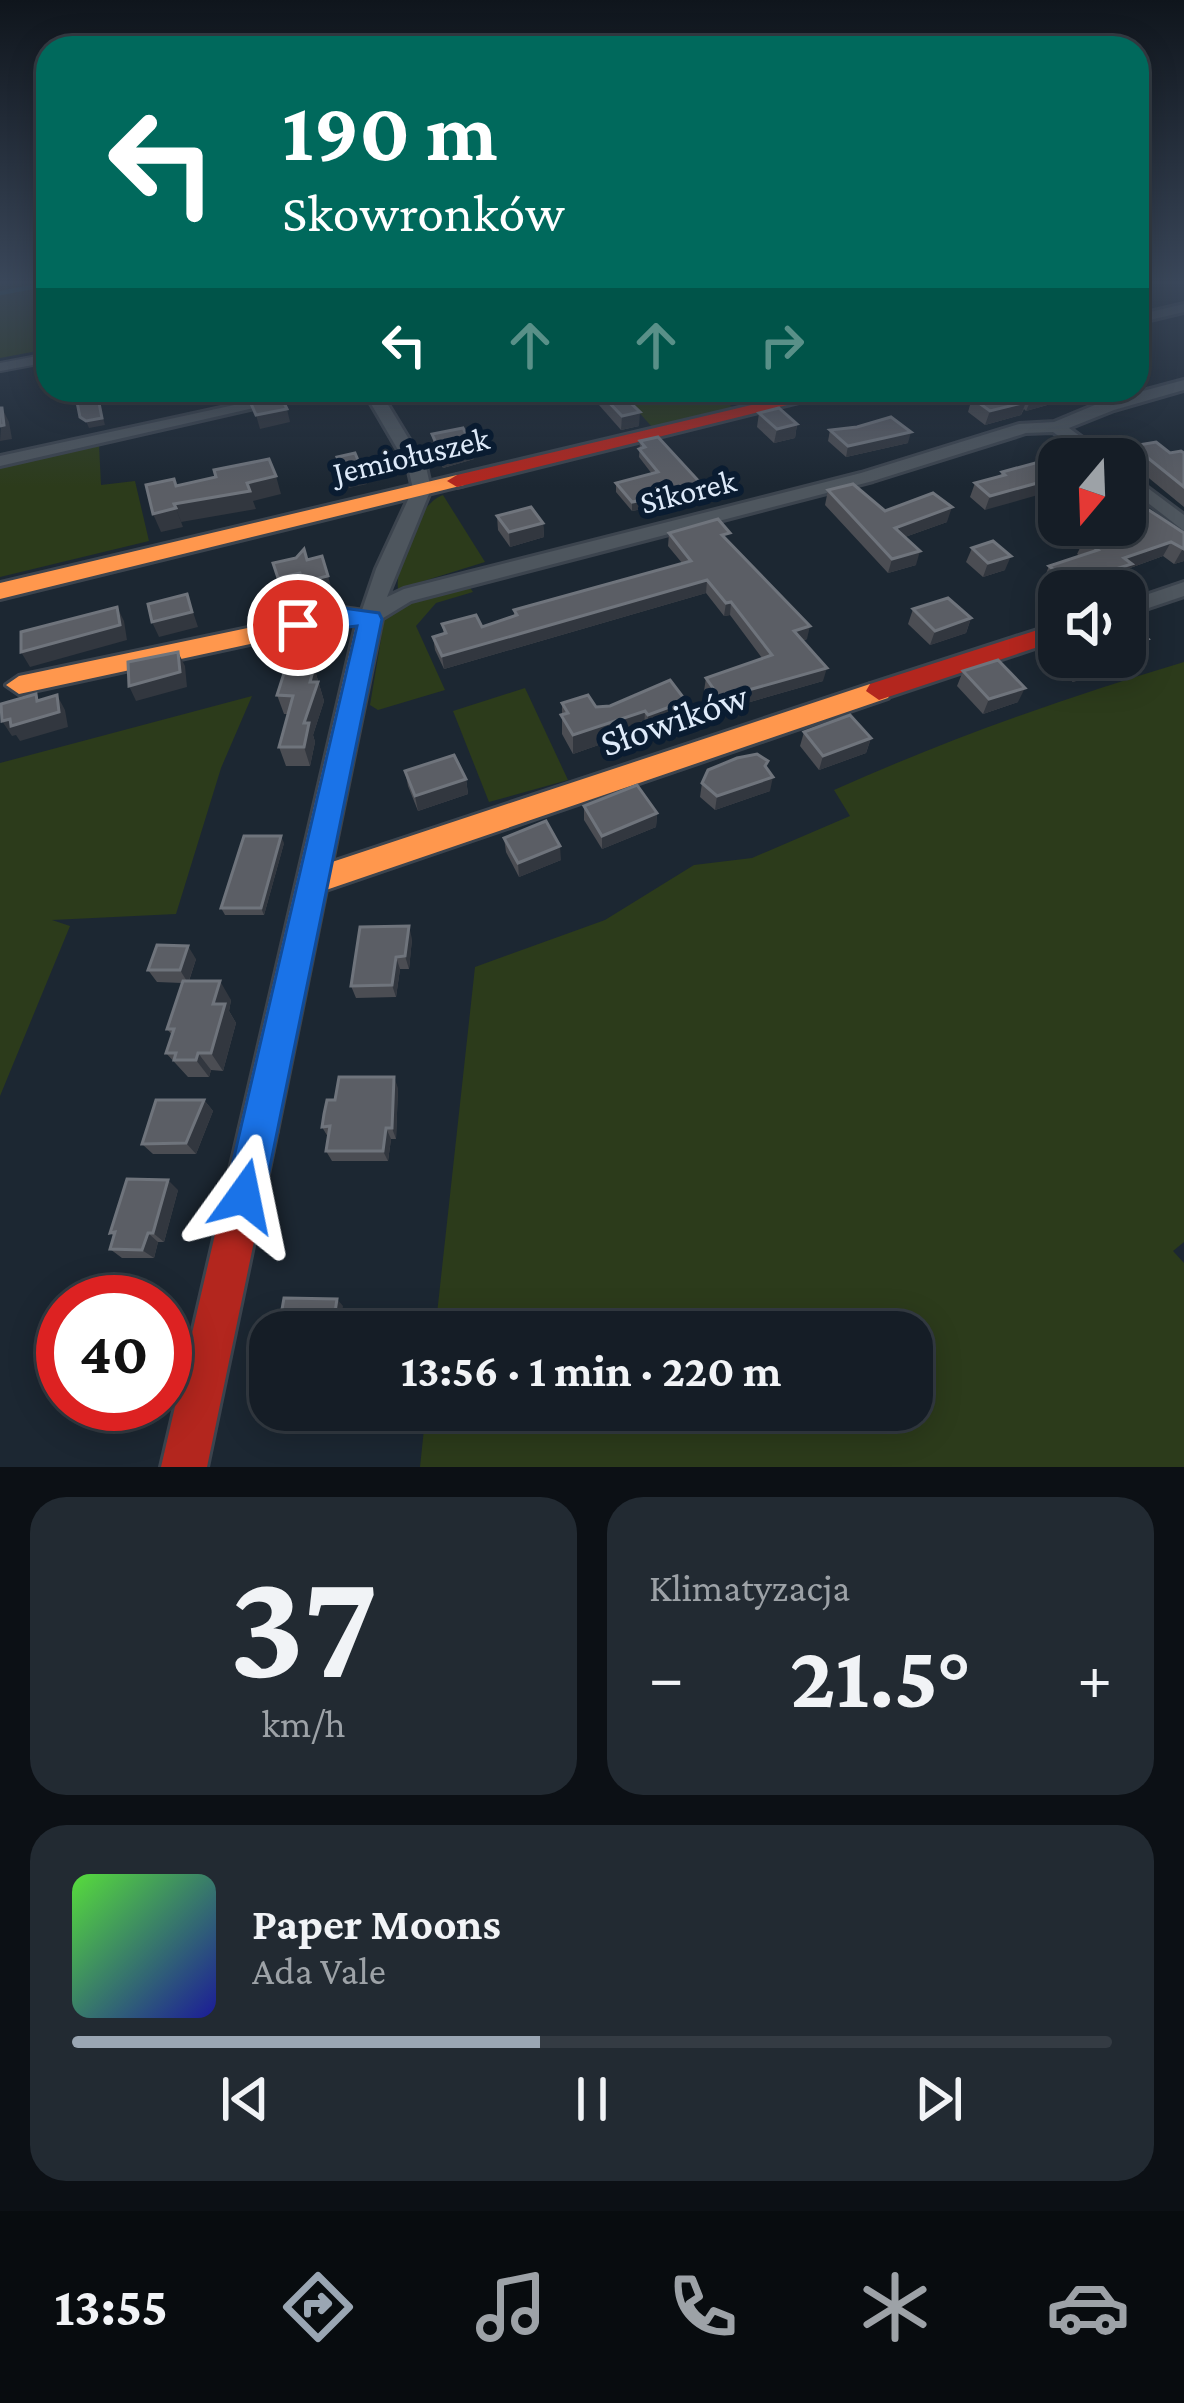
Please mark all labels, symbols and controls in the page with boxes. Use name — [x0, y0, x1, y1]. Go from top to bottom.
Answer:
icon: left — [84, 84, 240, 240]
text: 190 m — [282, 85, 498, 178]
text: Skowronków — [282, 183, 565, 243]
icon: left — [371, 312, 437, 378]
icon: ahead — [497, 312, 563, 378]
icon: ahead — [623, 312, 689, 378]
icon: right — [749, 312, 815, 378]
street label: Jemiołuszek — [326, 419, 493, 492]
north arrow — [1038, 438, 1146, 546]
map controls — [1038, 438, 1146, 678]
street label: Sikorek — [636, 461, 740, 521]
button: sound — [1038, 570, 1146, 678]
pin — [247, 574, 349, 676]
icon: arrive — [265, 592, 331, 658]
street label: Słowików — [595, 674, 754, 764]
position arrow — [181, 1133, 307, 1259]
speed limit sign: 40 — [36, 1275, 192, 1431]
text: 13:56 · 1 min · 220 m — [401, 1346, 781, 1396]
text: 37 — [229, 1537, 378, 1711]
text: Klimatyzacja — [649, 1566, 850, 1609]
text: 21.5° — [790, 1626, 971, 1726]
text: − — [649, 1640, 684, 1713]
text: + — [1077, 1640, 1112, 1713]
text: km/h — [261, 1702, 346, 1745]
text: Paper Moons — [252, 1899, 501, 1949]
text: Ada Vale — [252, 1949, 386, 1992]
icon: previous — [212, 2066, 278, 2132]
icon: pause — [559, 2066, 625, 2132]
icon: next — [906, 2066, 972, 2132]
icon: directions — [276, 2265, 360, 2349]
icon: music — [469, 2265, 553, 2349]
icon: phone — [661, 2265, 745, 2349]
icon: climate — [853, 2265, 937, 2349]
icon: car — [1046, 2265, 1130, 2349]
text: 13:55 — [54, 2277, 168, 2337]

